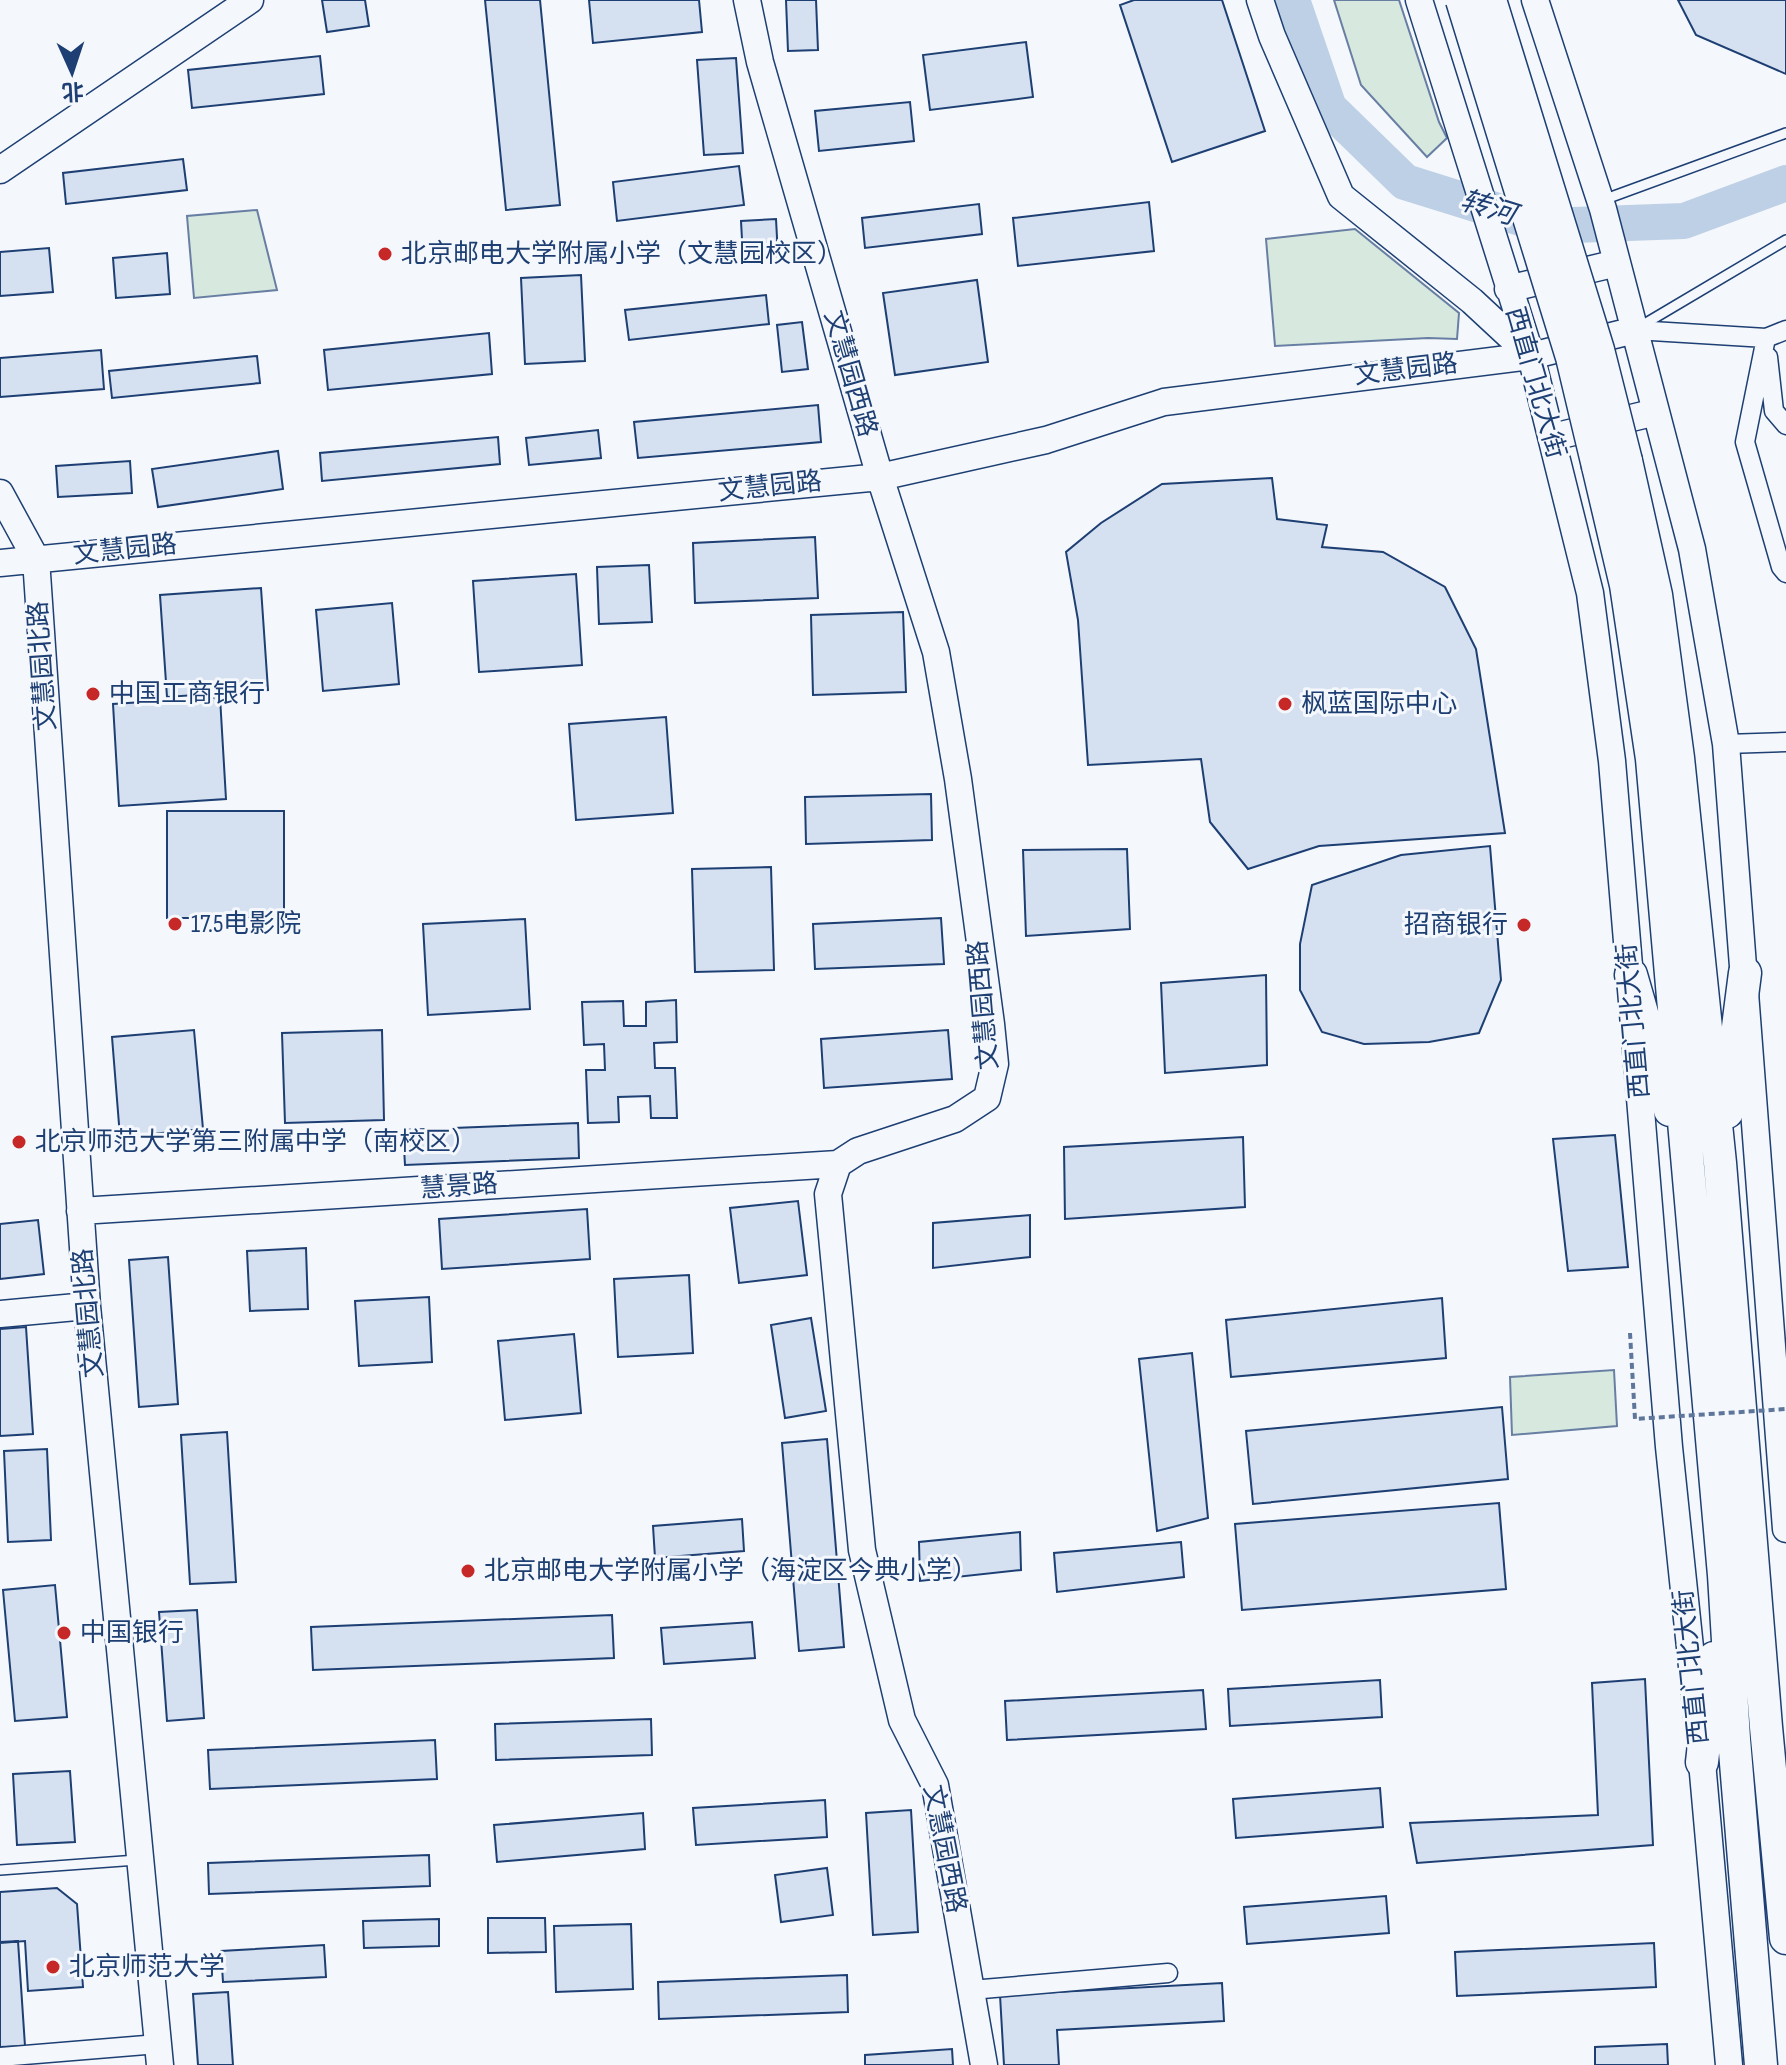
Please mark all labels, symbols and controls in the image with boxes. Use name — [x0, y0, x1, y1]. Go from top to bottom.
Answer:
north arrow — [32, 32, 112, 112]
text: 北 — [61, 76, 85, 105]
water label: 转河 — [1456, 184, 1524, 233]
place label: 北京邮电大学附属小学（文慧园校区） — [401, 239, 843, 270]
marker: 北京邮电大学附属小学（文慧园校区） — [376, 245, 394, 263]
street label: 西直门北大街 — [1499, 304, 1571, 462]
street label: 文慧园西路 — [817, 307, 883, 441]
street label: 文慧园路 — [1352, 348, 1460, 392]
street label: 文慧园路 — [717, 466, 823, 508]
street label: 文慧园路 — [72, 529, 178, 571]
street label: 文慧园北路 — [23, 600, 63, 732]
place label: 中国工商银行 — [109, 679, 265, 710]
marker: 中国工商银行 — [84, 685, 102, 703]
place label: 枫蓝国际中心 — [1301, 689, 1457, 720]
marker: 枫蓝国际中心 — [1276, 695, 1294, 713]
place label: 17.5电影院 — [191, 909, 301, 940]
place label: 招商银行 — [1404, 910, 1508, 941]
marker: 17.5电影院 — [166, 915, 184, 933]
marker: 招商银行 — [1515, 916, 1533, 934]
street label: 文慧园西路 — [963, 939, 1005, 1071]
street label: 西直门北大街 — [1612, 942, 1656, 1100]
place label: 北京师范大学第三附属中学（南校区） — [35, 1127, 477, 1158]
marker: 北京师范大学第三附属中学（南校区） — [10, 1133, 28, 1151]
street label: 慧景路 — [419, 1169, 499, 1205]
street label: 文慧园北路 — [68, 1247, 110, 1379]
place label: 北京邮电大学附属小学（海淀区今典小学） — [484, 1556, 978, 1587]
marker: 北京邮电大学附属小学（海淀区今典小学） — [459, 1562, 477, 1580]
street label: 西直门北大街 — [1668, 1588, 1716, 1746]
place label: 中国银行 — [80, 1618, 184, 1649]
marker: 中国银行 — [55, 1624, 73, 1642]
street label: 文慧园西路 — [916, 1782, 972, 1916]
place label: 北京师范大学 — [69, 1952, 225, 1983]
marker: 北京师范大学 — [44, 1958, 62, 1976]

